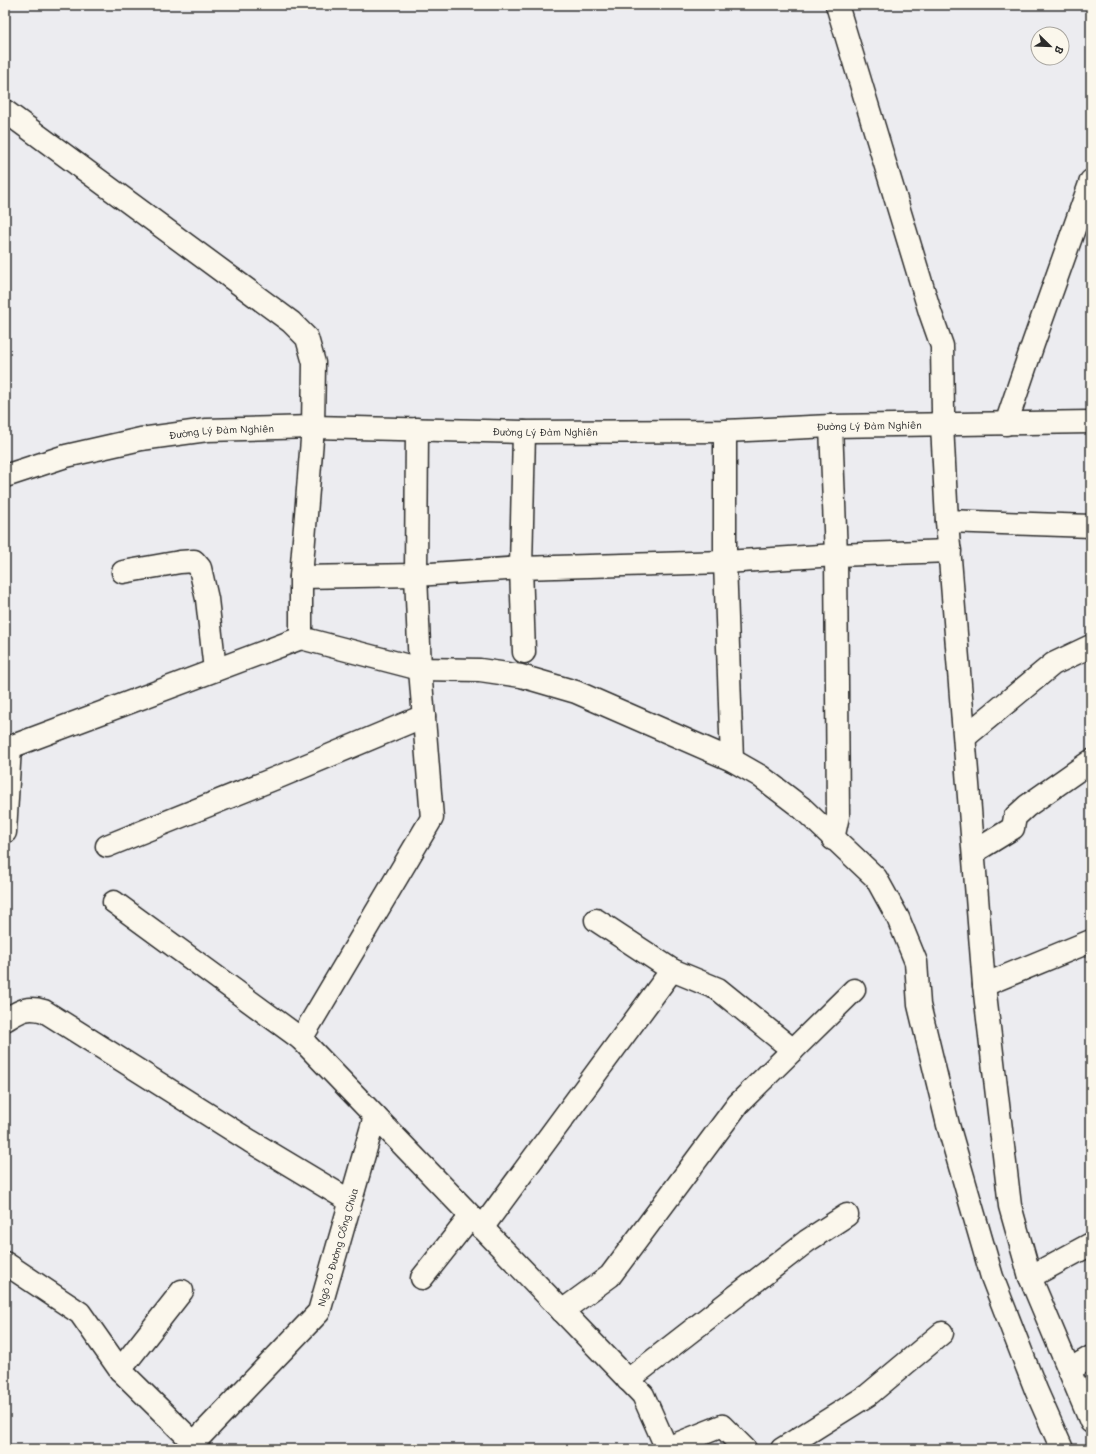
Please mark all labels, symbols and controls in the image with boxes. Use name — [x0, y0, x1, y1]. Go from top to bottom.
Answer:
north arrow — [1030, 26, 1070, 66]
text: B — [1051, 44, 1068, 56]
street label: Đường Lý Đàm Nghiên — [816, 418, 922, 434]
street label: Đường Lý Đàm Nghiên — [168, 421, 274, 442]
street label: Đường Lý Đàm Nghiên — [492, 424, 598, 439]
street label: Ngõ 20 Đường Cổng Chùa — [314, 1186, 361, 1308]

